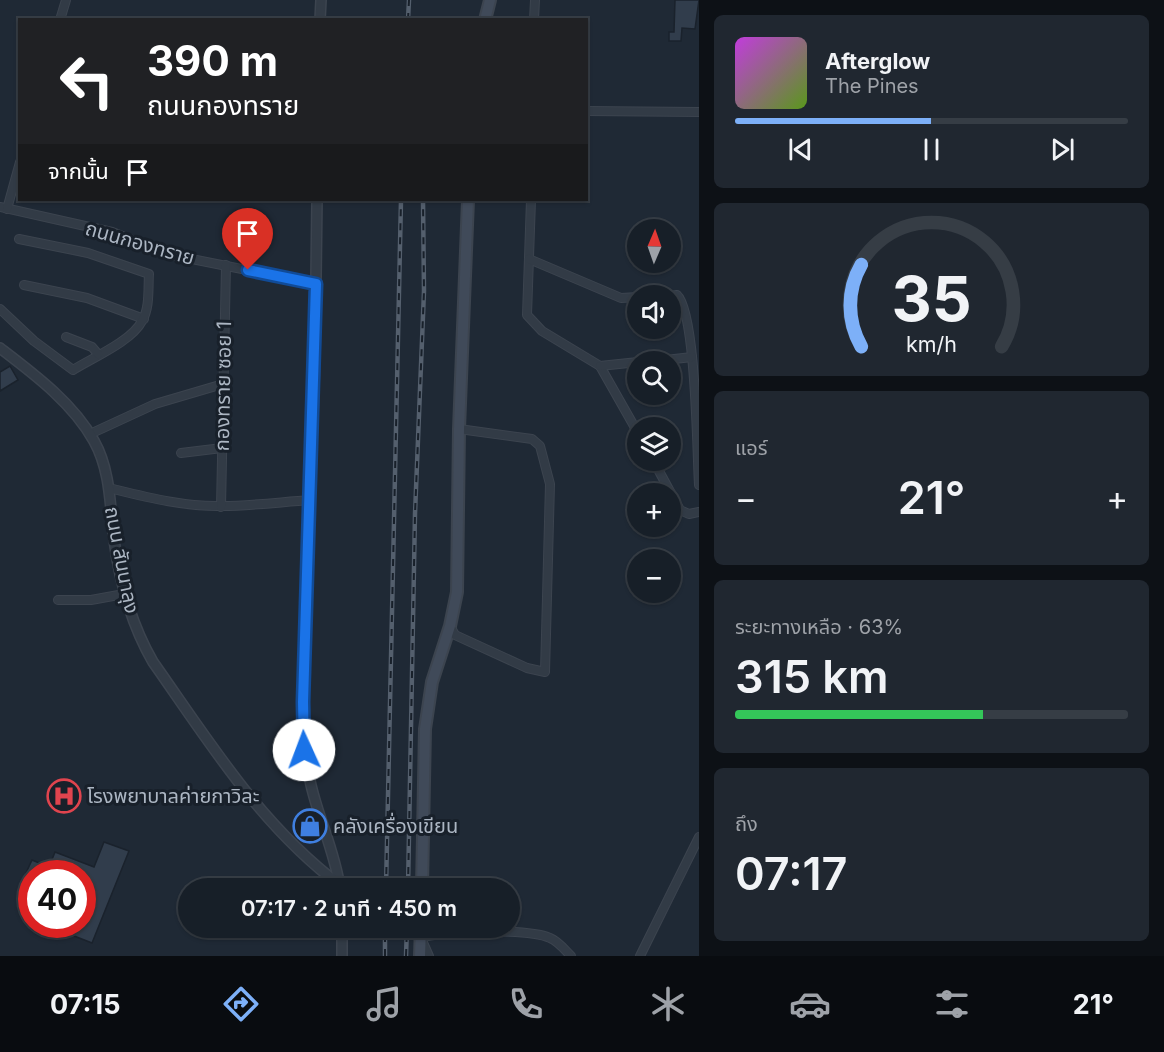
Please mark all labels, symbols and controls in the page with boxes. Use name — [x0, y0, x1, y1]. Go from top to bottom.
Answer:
text: 390 m — [147, 35, 278, 86]
icon: left — [48, 42, 126, 120]
text: Afterglow — [825, 48, 930, 74]
text: The Pines — [825, 74, 919, 98]
text: ถนนกองทราย — [147, 89, 299, 122]
icon: previous — [784, 133, 817, 166]
icon: pause — [915, 133, 948, 166]
icon: next — [1046, 133, 1079, 166]
icon: arrive — [121, 156, 154, 189]
text: จากนั้น — [48, 158, 109, 184]
pin — [222, 208, 273, 270]
street label: ถนนกองทราย — [83, 216, 197, 270]
icon: arrive — [231, 217, 264, 250]
north arrow — [627, 219, 681, 273]
map controls — [627, 219, 681, 603]
text: 35 — [891, 261, 972, 336]
button: sound — [627, 285, 681, 339]
street label: กองทราย ซอย 1 — [210, 321, 236, 451]
text: km/h — [906, 331, 957, 357]
button: search — [627, 351, 681, 405]
button: layers — [627, 417, 681, 471]
text: แอร์ — [735, 436, 767, 460]
text: 21° — [898, 470, 965, 525]
text: − — [735, 478, 757, 518]
text: + — [1106, 478, 1128, 518]
button: + — [627, 483, 681, 537]
street label: ถนน สันนาลุง — [100, 504, 144, 616]
button: − — [627, 549, 681, 603]
text: ระยะทางเหลือ · 63% — [735, 615, 903, 639]
text: 315 km — [735, 649, 888, 704]
position arrow — [272, 718, 336, 782]
hospital icon: โรงพยาบาลค่ายกาวิละ — [46, 778, 82, 814]
place label: โรงพยาบาลค่ายกาวิละ — [87, 784, 259, 808]
shop icon: คลังเครื่องเขียน — [292, 808, 328, 844]
place label: คลังเครื่องเขียน — [333, 812, 458, 838]
text: ถึง — [735, 812, 758, 836]
text: 07:17 — [735, 846, 848, 901]
speed limit sign: 40 — [18, 860, 96, 938]
text: 07:17 · 2 นาที · 450 m — [241, 895, 457, 921]
icon: directions — [220, 983, 262, 1025]
icon: music — [363, 983, 405, 1025]
icon: phone — [505, 983, 547, 1025]
icon: climate — [647, 983, 689, 1025]
icon: car — [789, 983, 831, 1025]
icon: filters — [931, 983, 973, 1025]
text: 07:15 — [50, 988, 120, 1021]
text: 21° — [1073, 988, 1114, 1021]

